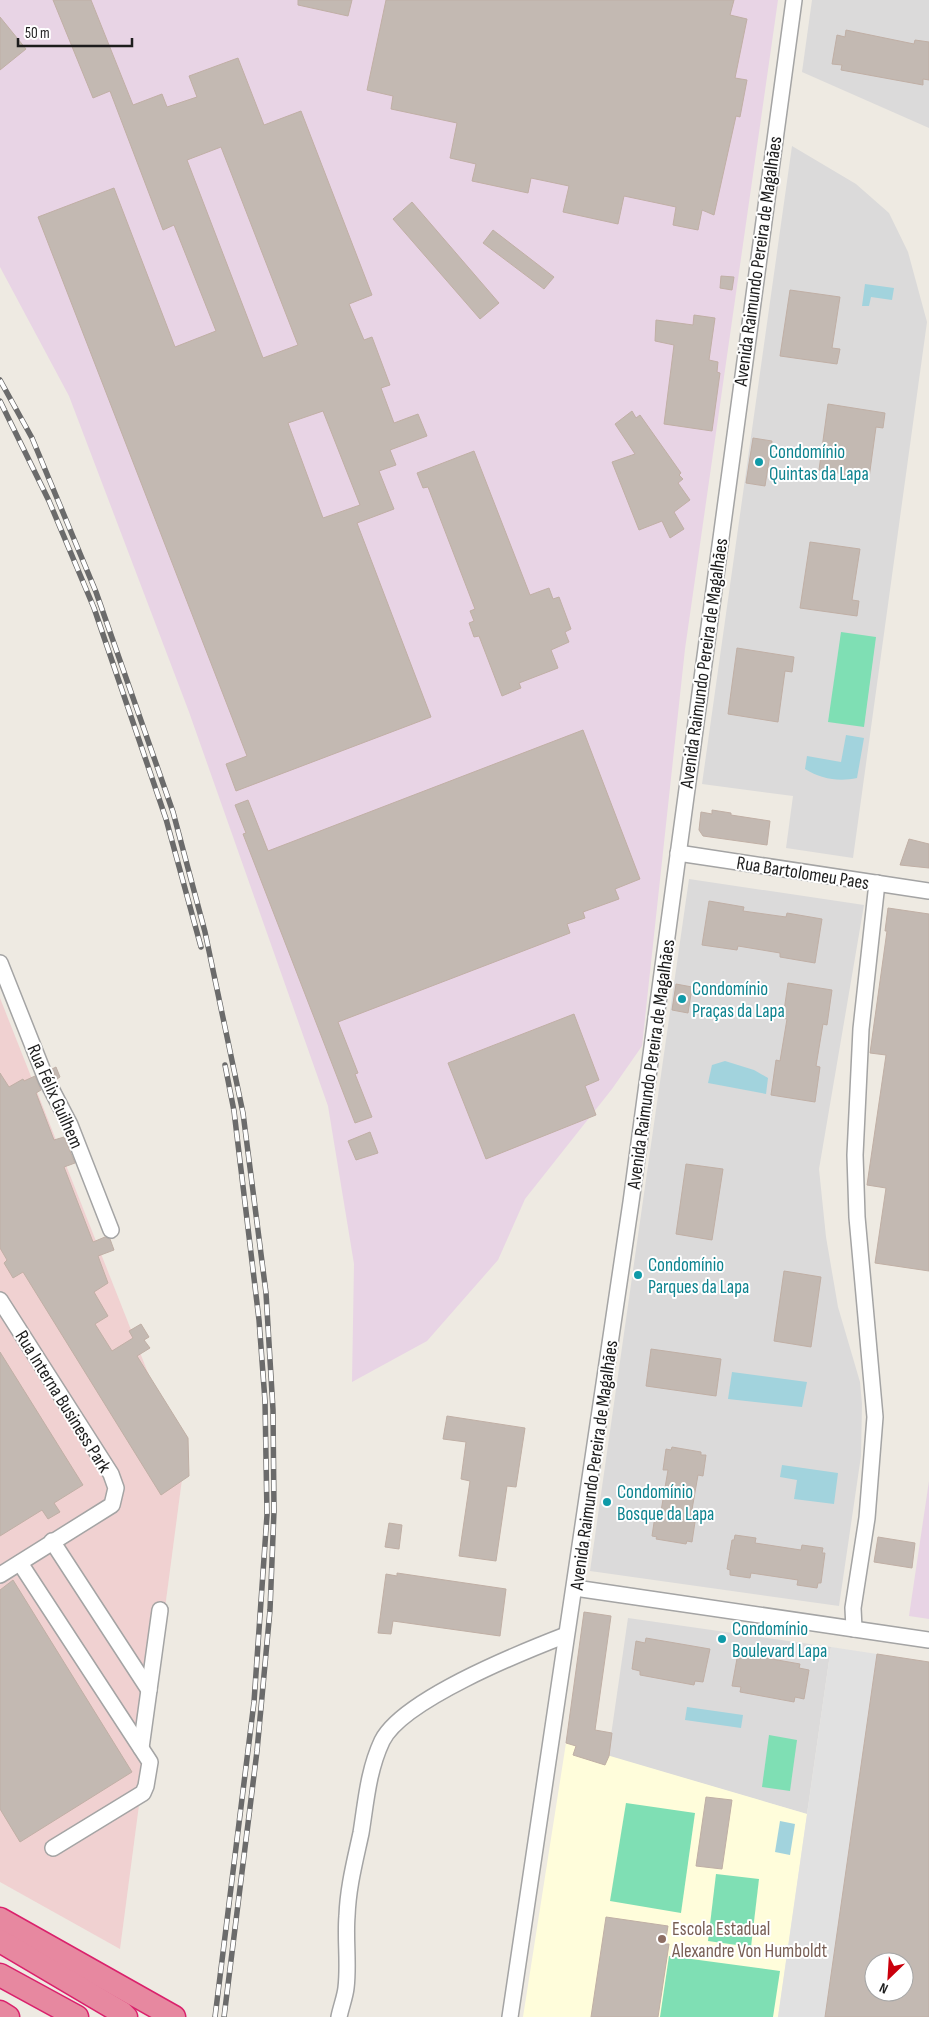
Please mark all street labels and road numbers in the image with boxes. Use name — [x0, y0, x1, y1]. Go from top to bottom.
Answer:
street label: Avenida Raimundo Pereira de Magalhães — [729, 135, 787, 389]
street label: Avenida Raimundo Pereira de Magalhães — [675, 537, 733, 791]
street label: Rua Bartolomeu Paes — [735, 852, 871, 895]
street label: Avenida Raimundo Pereira de Magalhães — [622, 938, 680, 1192]
street label: Rua Félix Guilhem — [21, 1041, 88, 1152]
street label: Rua Interna Business Park — [10, 1327, 116, 1478]
street label: Avenida Raimundo Pereira de Magalhães — [565, 1339, 623, 1593]

